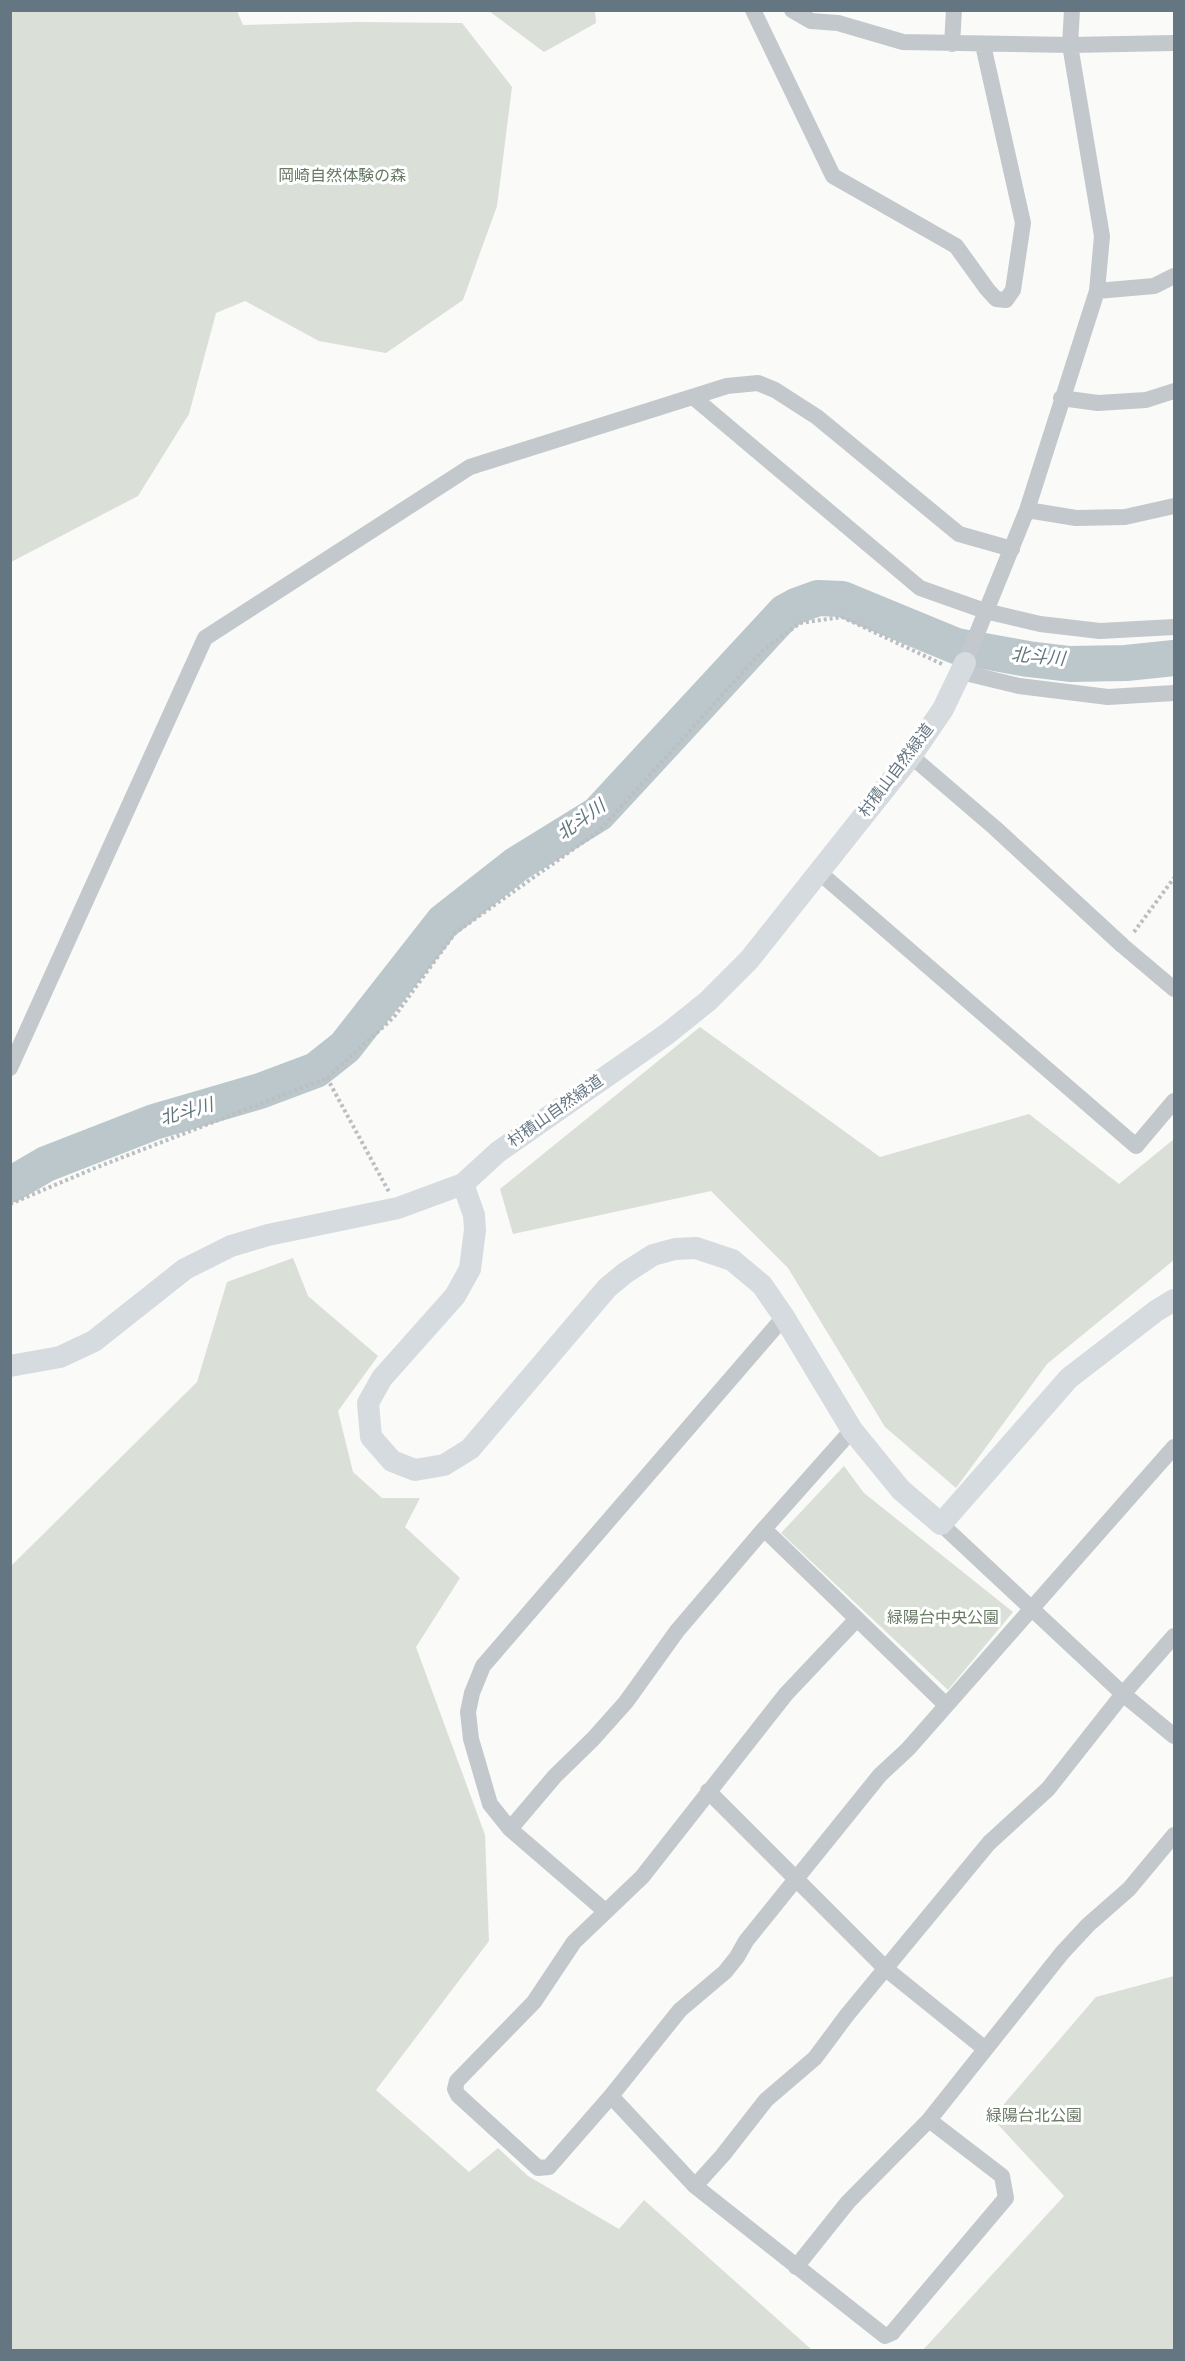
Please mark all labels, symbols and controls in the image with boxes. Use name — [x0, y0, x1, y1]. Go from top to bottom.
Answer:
park label: 岡崎自然体験の森 — [278, 167, 406, 187]
water label: 北斗川 — [1010, 645, 1066, 671]
street label: 村積山自然緑道 — [856, 720, 938, 822]
water label: 北斗川 — [554, 796, 610, 846]
street label: 村積山自然緑道 — [505, 1072, 607, 1152]
water label: 北斗川 — [158, 1095, 216, 1131]
park label: 緑陽台中央公園 — [887, 1609, 999, 1629]
park label: 緑陽台北公園 — [986, 2107, 1082, 2127]

